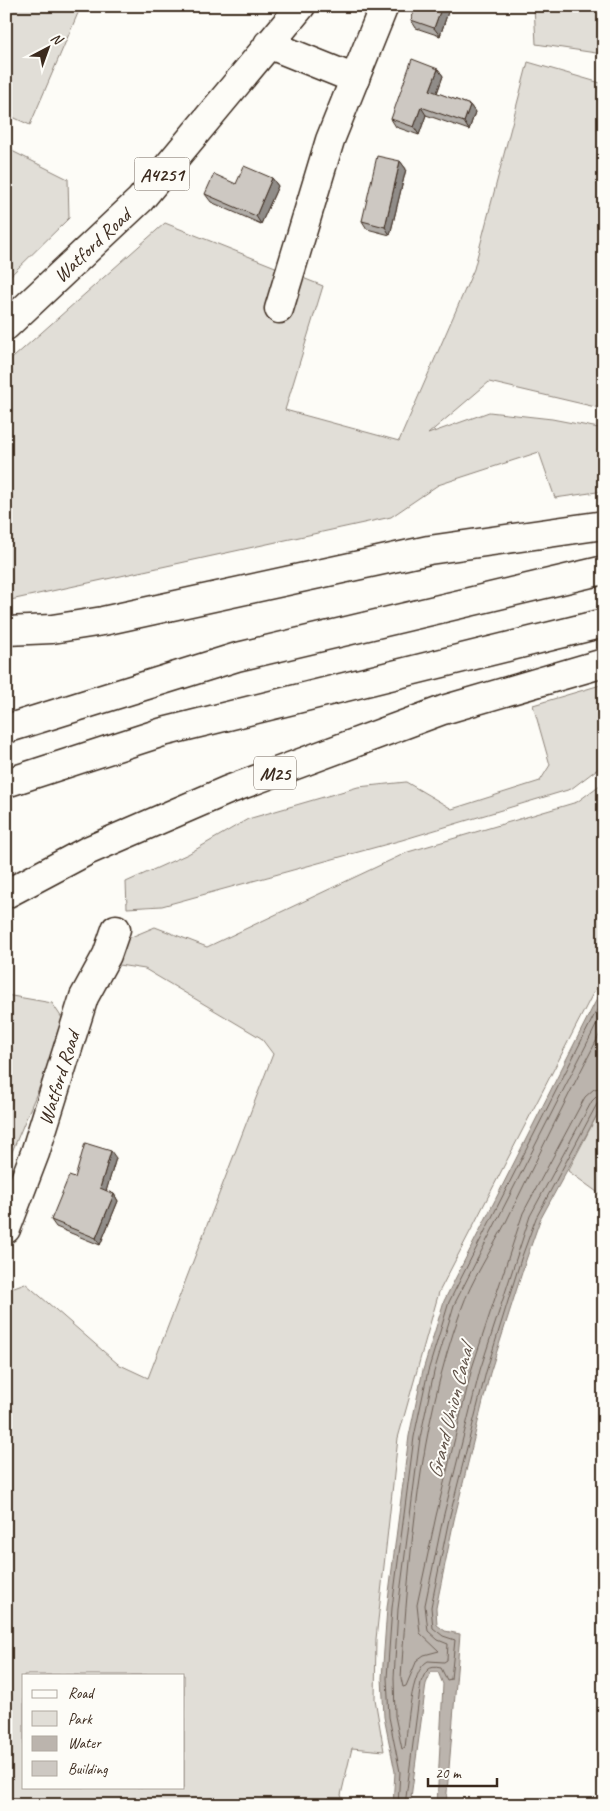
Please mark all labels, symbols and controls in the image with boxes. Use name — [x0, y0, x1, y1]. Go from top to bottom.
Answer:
north arrow — [22, 22, 72, 72]
text: N — [47, 29, 67, 49]
road number: A4251 — [134, 157, 190, 190]
street label: Watford Road — [48, 201, 138, 288]
road number: M25 — [254, 756, 296, 790]
street label: Watford Road — [33, 1025, 86, 1128]
water label: Grand Union Canal — [421, 1336, 481, 1481]
legend — [22, 1674, 185, 1788]
text: Road — [68, 1684, 95, 1703]
text: Park — [68, 1710, 93, 1729]
text: Water — [68, 1734, 102, 1753]
scale bar — [428, 1756, 496, 1788]
text: Building — [68, 1760, 108, 1779]
text: 20 m — [435, 1764, 462, 1783]

